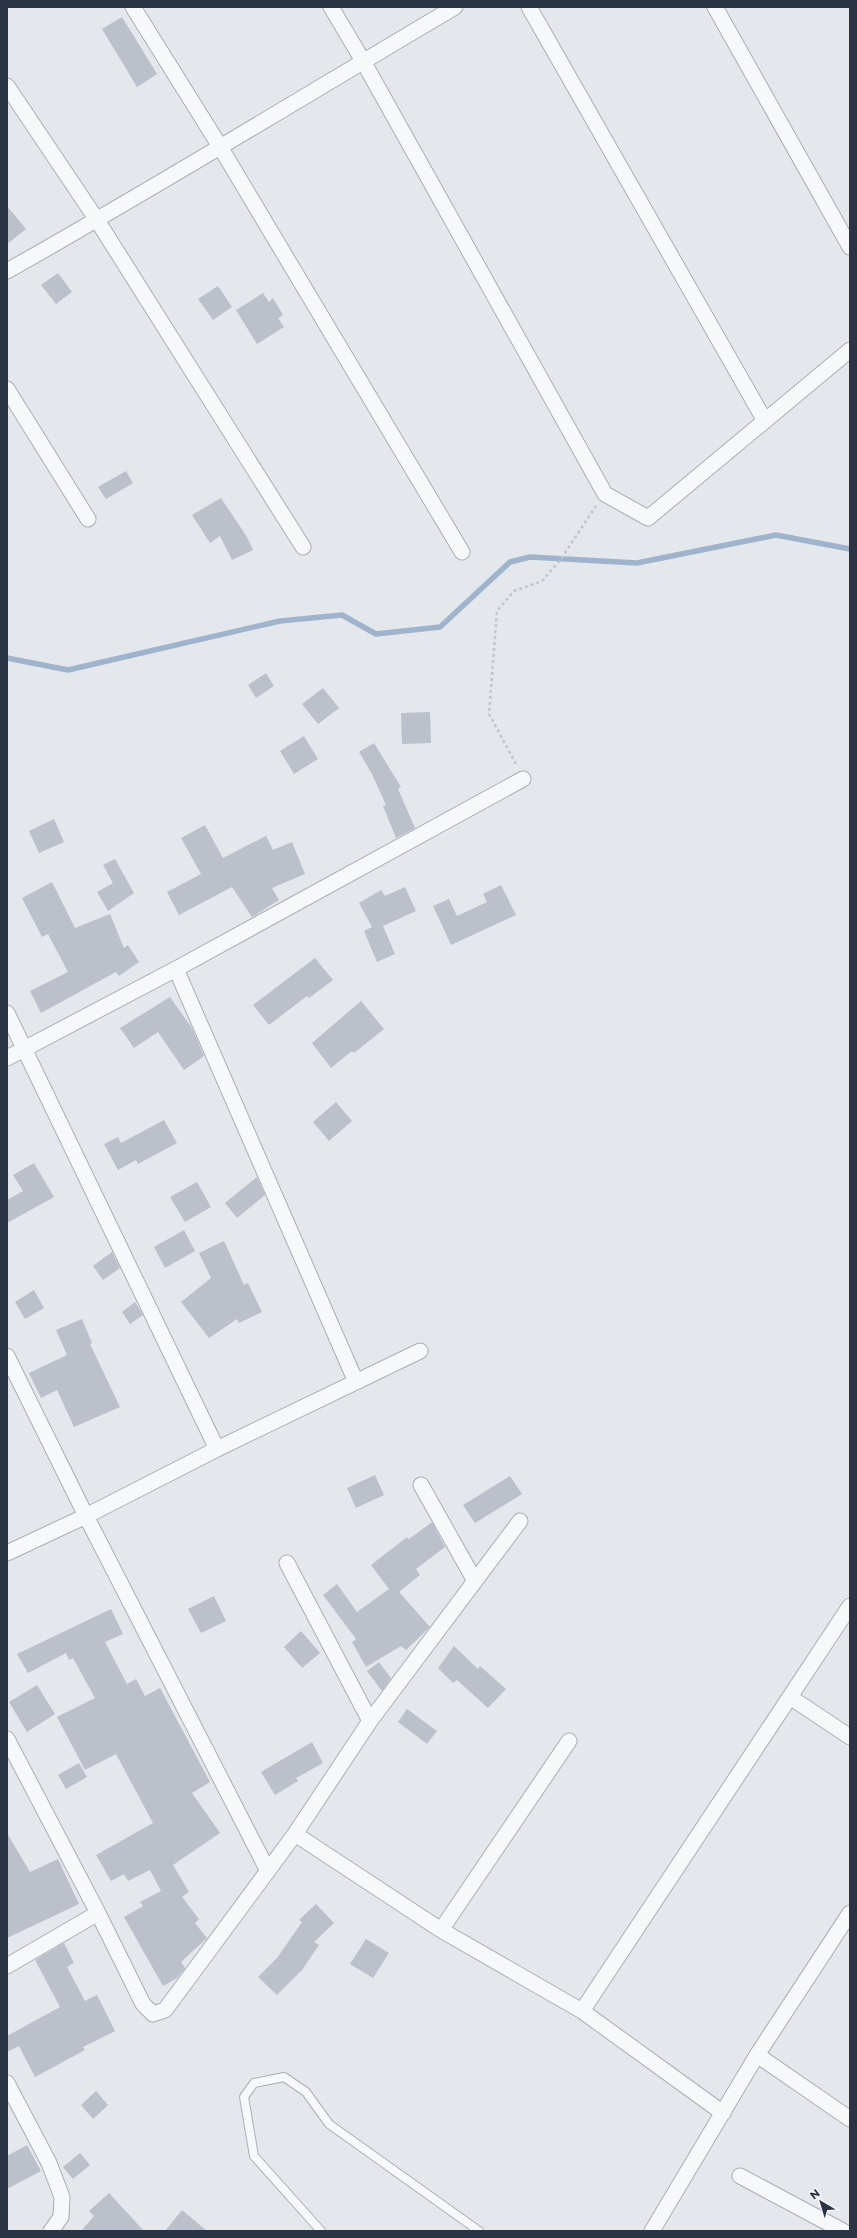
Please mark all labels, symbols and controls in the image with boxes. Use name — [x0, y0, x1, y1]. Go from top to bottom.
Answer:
north arrow — [801, 2182, 841, 2222]
text: N — [807, 2186, 823, 2202]

